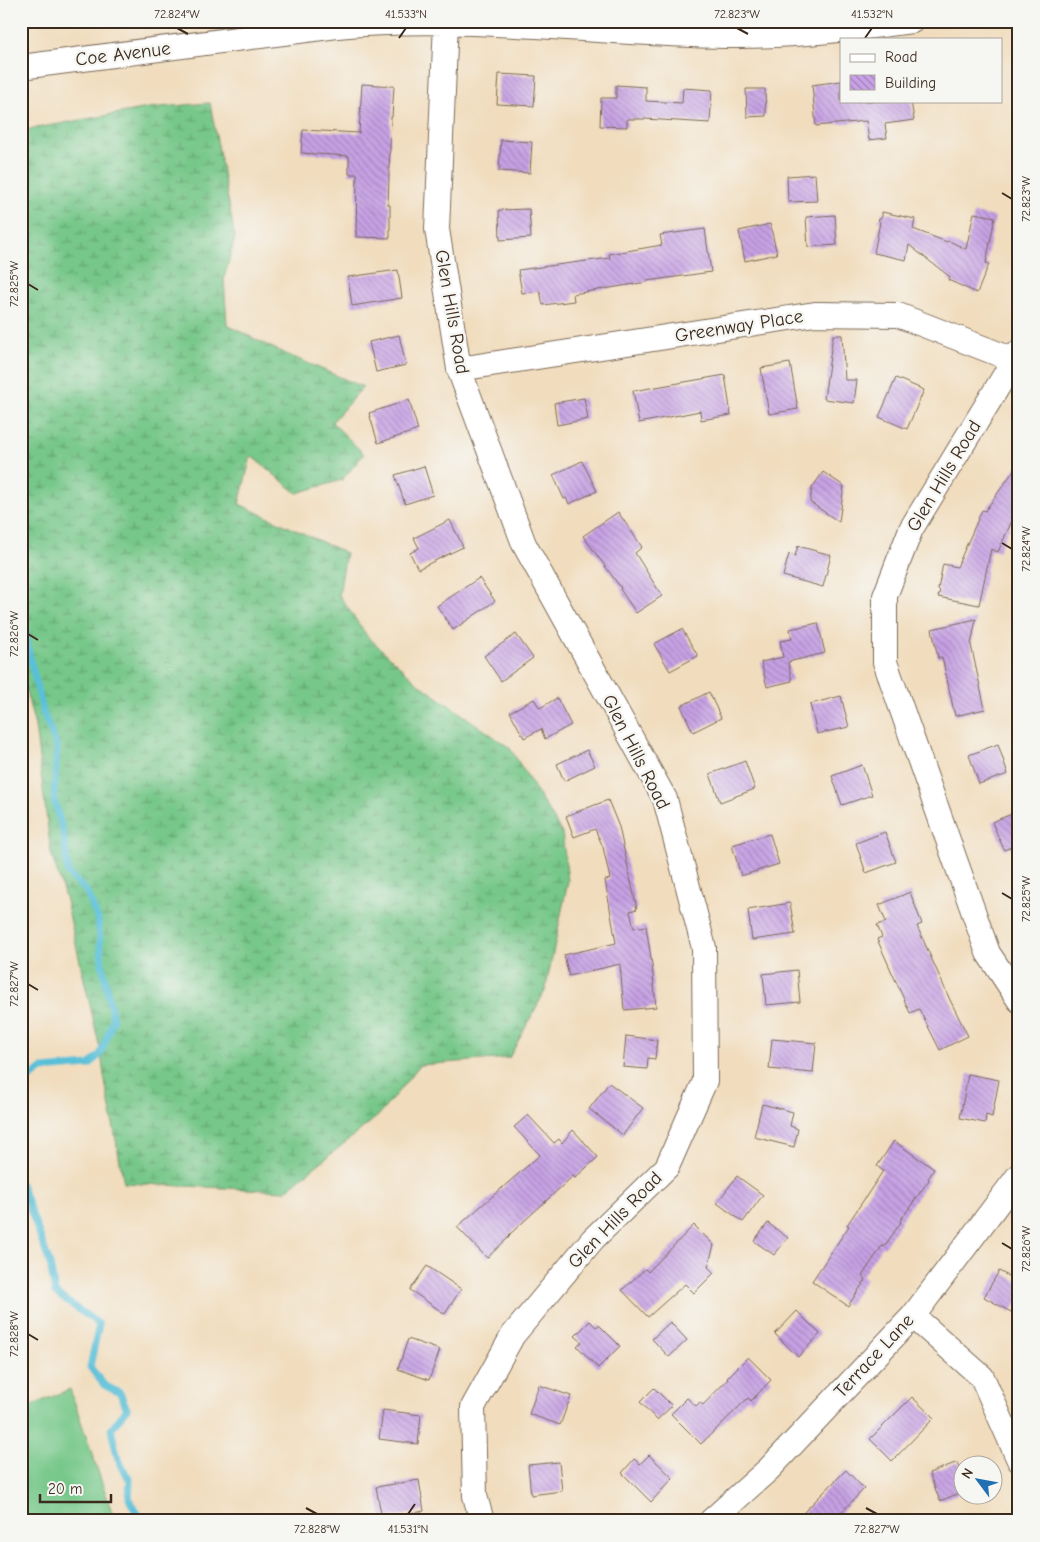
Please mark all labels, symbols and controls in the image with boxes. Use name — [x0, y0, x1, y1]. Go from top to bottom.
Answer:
text: 72.824°W — [154, 7, 200, 21]
text: 41.533°N — [385, 7, 427, 21]
text: 72.823°W — [714, 7, 760, 21]
text: 41.532°N — [851, 7, 893, 21]
street label: Coe Avenue — [74, 37, 172, 71]
legend — [840, 38, 1002, 102]
text: Road — [885, 48, 917, 66]
text: Building — [885, 74, 936, 92]
text: 72.823°W — [1019, 176, 1033, 222]
street label: Glen Hills Road — [430, 248, 474, 376]
text: 72.825°W — [7, 260, 21, 307]
street label: Greenway Place — [673, 305, 805, 347]
street label: Glen Hills Road — [902, 416, 986, 536]
text: 72.824°W — [1019, 526, 1033, 572]
text: 72.826°W — [7, 610, 21, 657]
street label: Glen Hills Road — [598, 691, 674, 813]
text: 72.825°W — [1019, 875, 1033, 922]
text: 72.827°W — [7, 961, 21, 1007]
street label: Glen Hills Road — [563, 1167, 667, 1273]
text: 72.826°W — [1019, 1225, 1033, 1272]
street label: Terrace Lane — [830, 1310, 918, 1402]
text: 72.828°W — [7, 1311, 21, 1357]
north arrow — [952, 1454, 1002, 1504]
text: N — [958, 1465, 977, 1482]
scale bar — [40, 1472, 111, 1504]
text: 20 m — [48, 1480, 82, 1498]
text: 72.828°W — [294, 1522, 340, 1536]
text: 41.531°N — [388, 1522, 428, 1536]
text: 72.827°W — [854, 1522, 900, 1536]

